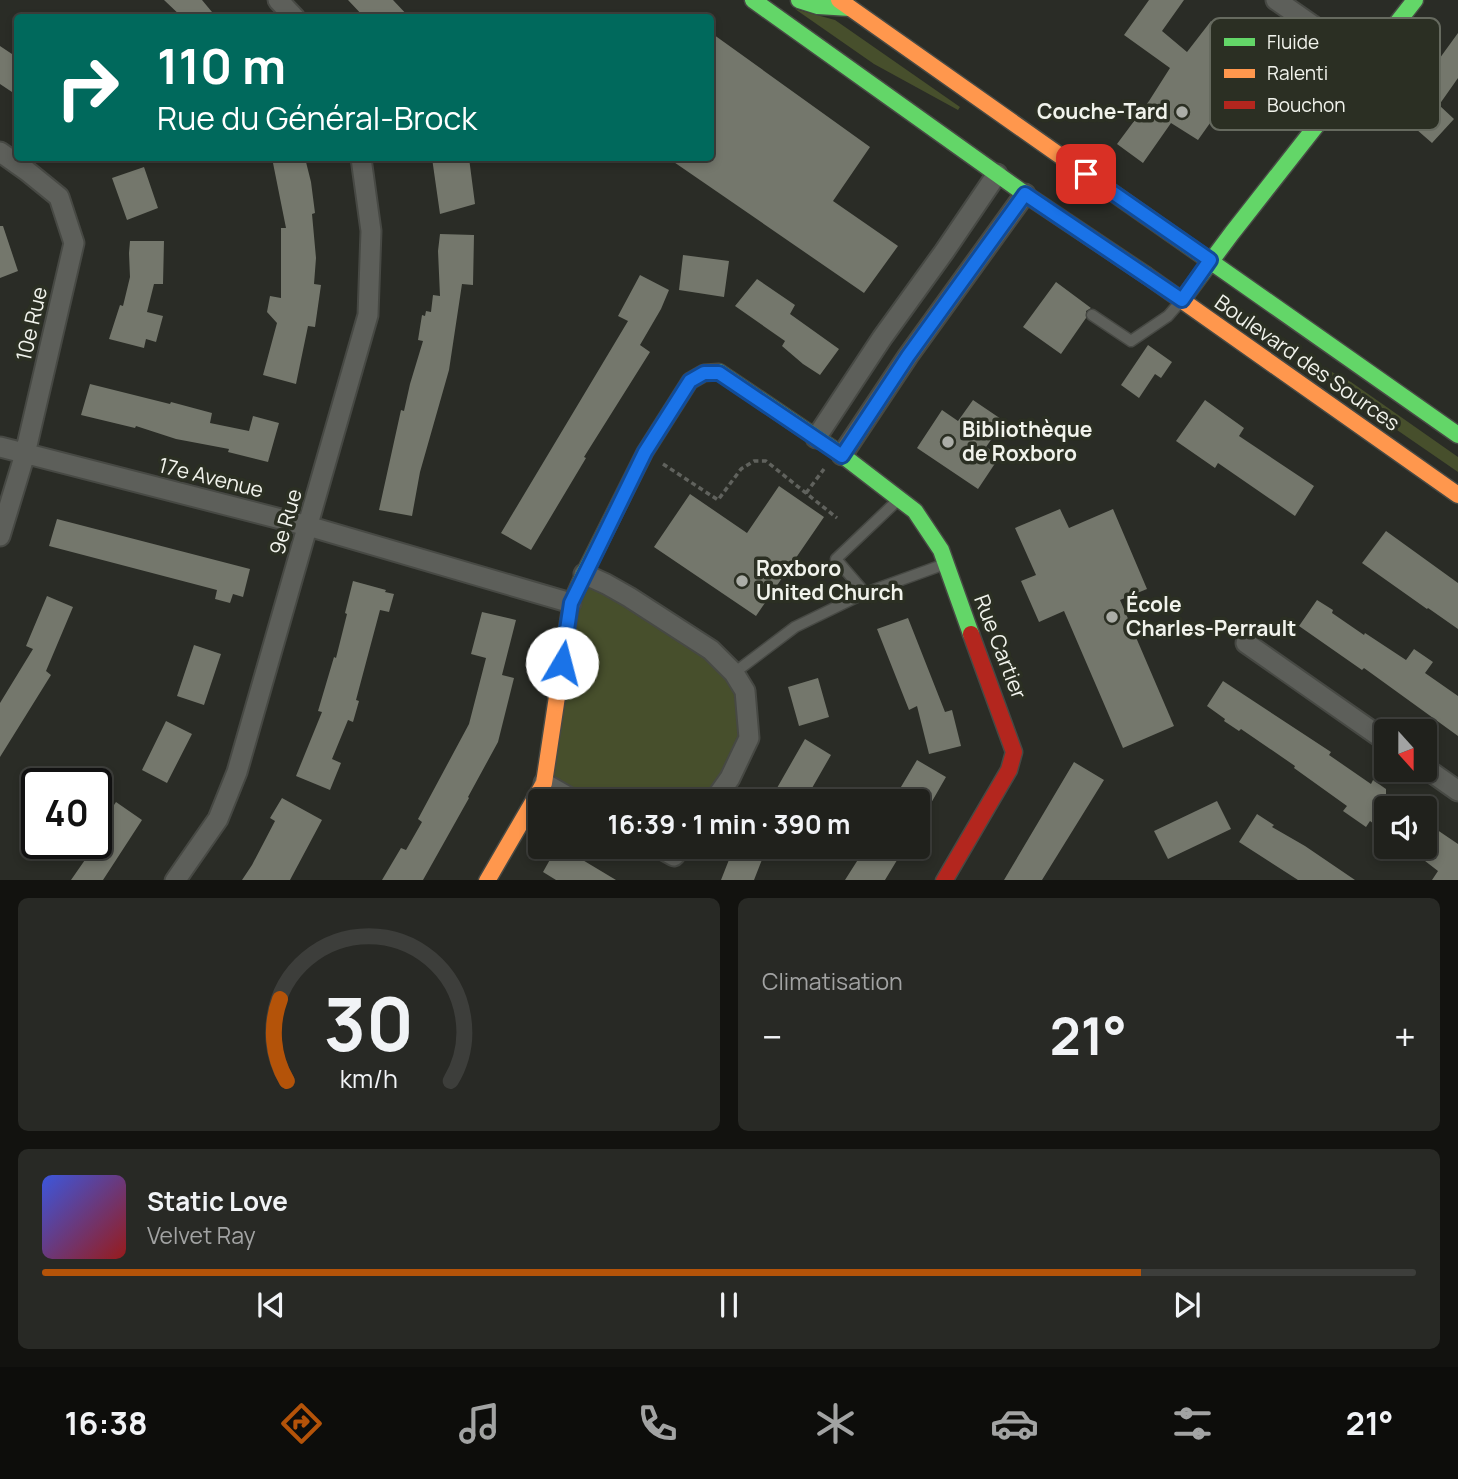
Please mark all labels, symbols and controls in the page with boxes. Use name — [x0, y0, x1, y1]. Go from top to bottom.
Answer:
legend — [1210, 18, 1440, 130]
text: Fluide — [1267, 29, 1319, 55]
text: 110 m — [157, 32, 286, 99]
icon: right — [42, 42, 133, 133]
text: Ralenti — [1267, 60, 1328, 86]
text: Bouchon — [1267, 92, 1346, 118]
text: Rue du Général-Brock — [157, 96, 477, 140]
place label: Couche-Tard — [1037, 97, 1168, 125]
marker: Couche-Tard — [1174, 104, 1190, 120]
pin — [1056, 144, 1116, 204]
icon: arrive — [1067, 155, 1105, 193]
street label: 10e Rue — [9, 284, 53, 364]
street label: Boulevard des Sources — [1209, 288, 1406, 437]
place label: Bibliothèque de Roxboro — [962, 415, 1092, 467]
marker: Bibliothèque de Roxboro — [940, 434, 956, 450]
street label: 17e Avenue — [156, 450, 267, 504]
street label: 9e Rue — [262, 485, 308, 558]
place label: Roxboro United Church — [756, 554, 904, 606]
marker: Roxboro United Church — [734, 573, 750, 589]
street label: Rue Cartier — [968, 590, 1034, 703]
place label: École Charles-Perrault — [1126, 590, 1296, 642]
marker: École Charles-Perrault — [1104, 609, 1120, 625]
position arrow — [525, 626, 599, 700]
north arrow — [1374, 719, 1437, 782]
map controls — [1374, 719, 1437, 859]
speed limit sign: 40 — [21, 768, 112, 859]
button: sound — [1374, 796, 1437, 859]
text: 16:39 · 1 min · 390 m — [608, 806, 850, 842]
text: Climatisation — [762, 965, 903, 997]
text: 30 — [324, 973, 414, 1073]
text: 21° — [1050, 1000, 1127, 1071]
text: − — [762, 1010, 783, 1062]
text: + — [1394, 1010, 1416, 1062]
text: km/h — [340, 1060, 398, 1095]
text: Static Love — [147, 1183, 288, 1219]
text: Velvet Ray — [147, 1219, 256, 1251]
icon: previous — [252, 1286, 290, 1324]
icon: pause — [710, 1286, 748, 1324]
icon: next — [1168, 1286, 1206, 1324]
icon: directions — [277, 1399, 326, 1448]
icon: music — [455, 1399, 504, 1448]
icon: phone — [633, 1399, 682, 1448]
icon: climate — [811, 1399, 860, 1448]
icon: car — [990, 1399, 1039, 1448]
icon: filters — [1168, 1399, 1217, 1448]
text: 16:38 — [65, 1401, 148, 1445]
text: 21° — [1346, 1401, 1393, 1445]

